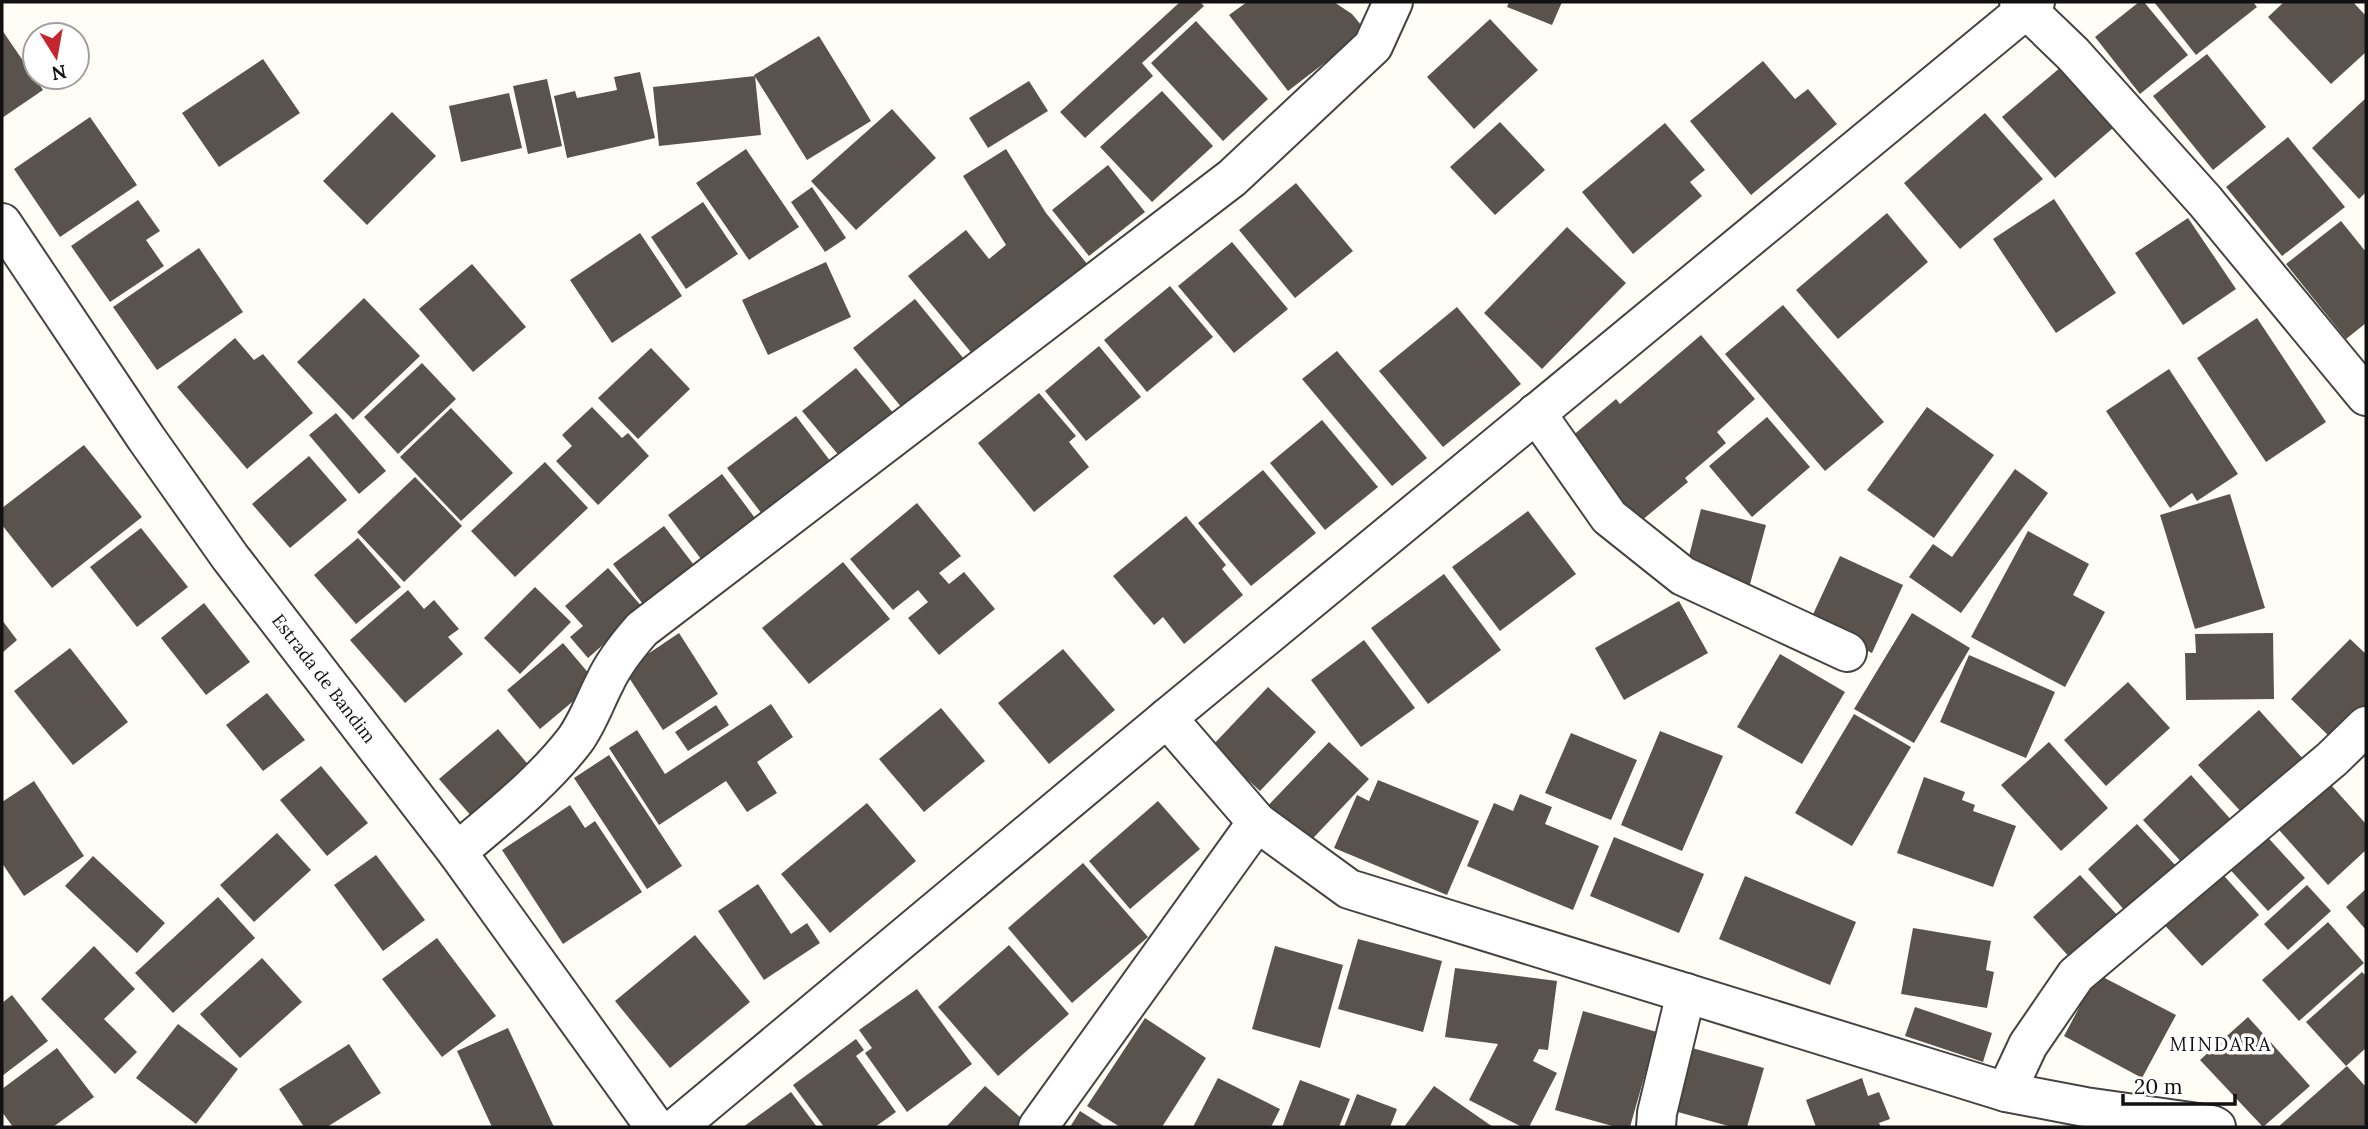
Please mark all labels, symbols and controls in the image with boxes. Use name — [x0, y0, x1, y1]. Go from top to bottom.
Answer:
north arrow — [21, 21, 91, 91]
text: N — [49, 60, 69, 86]
street label: Estrada de Bandim — [267, 609, 381, 748]
district label: MINDARA — [2170, 1032, 2272, 1056]
scale bar — [2123, 1062, 2235, 1106]
text: 20 m — [2134, 1073, 2183, 1100]

